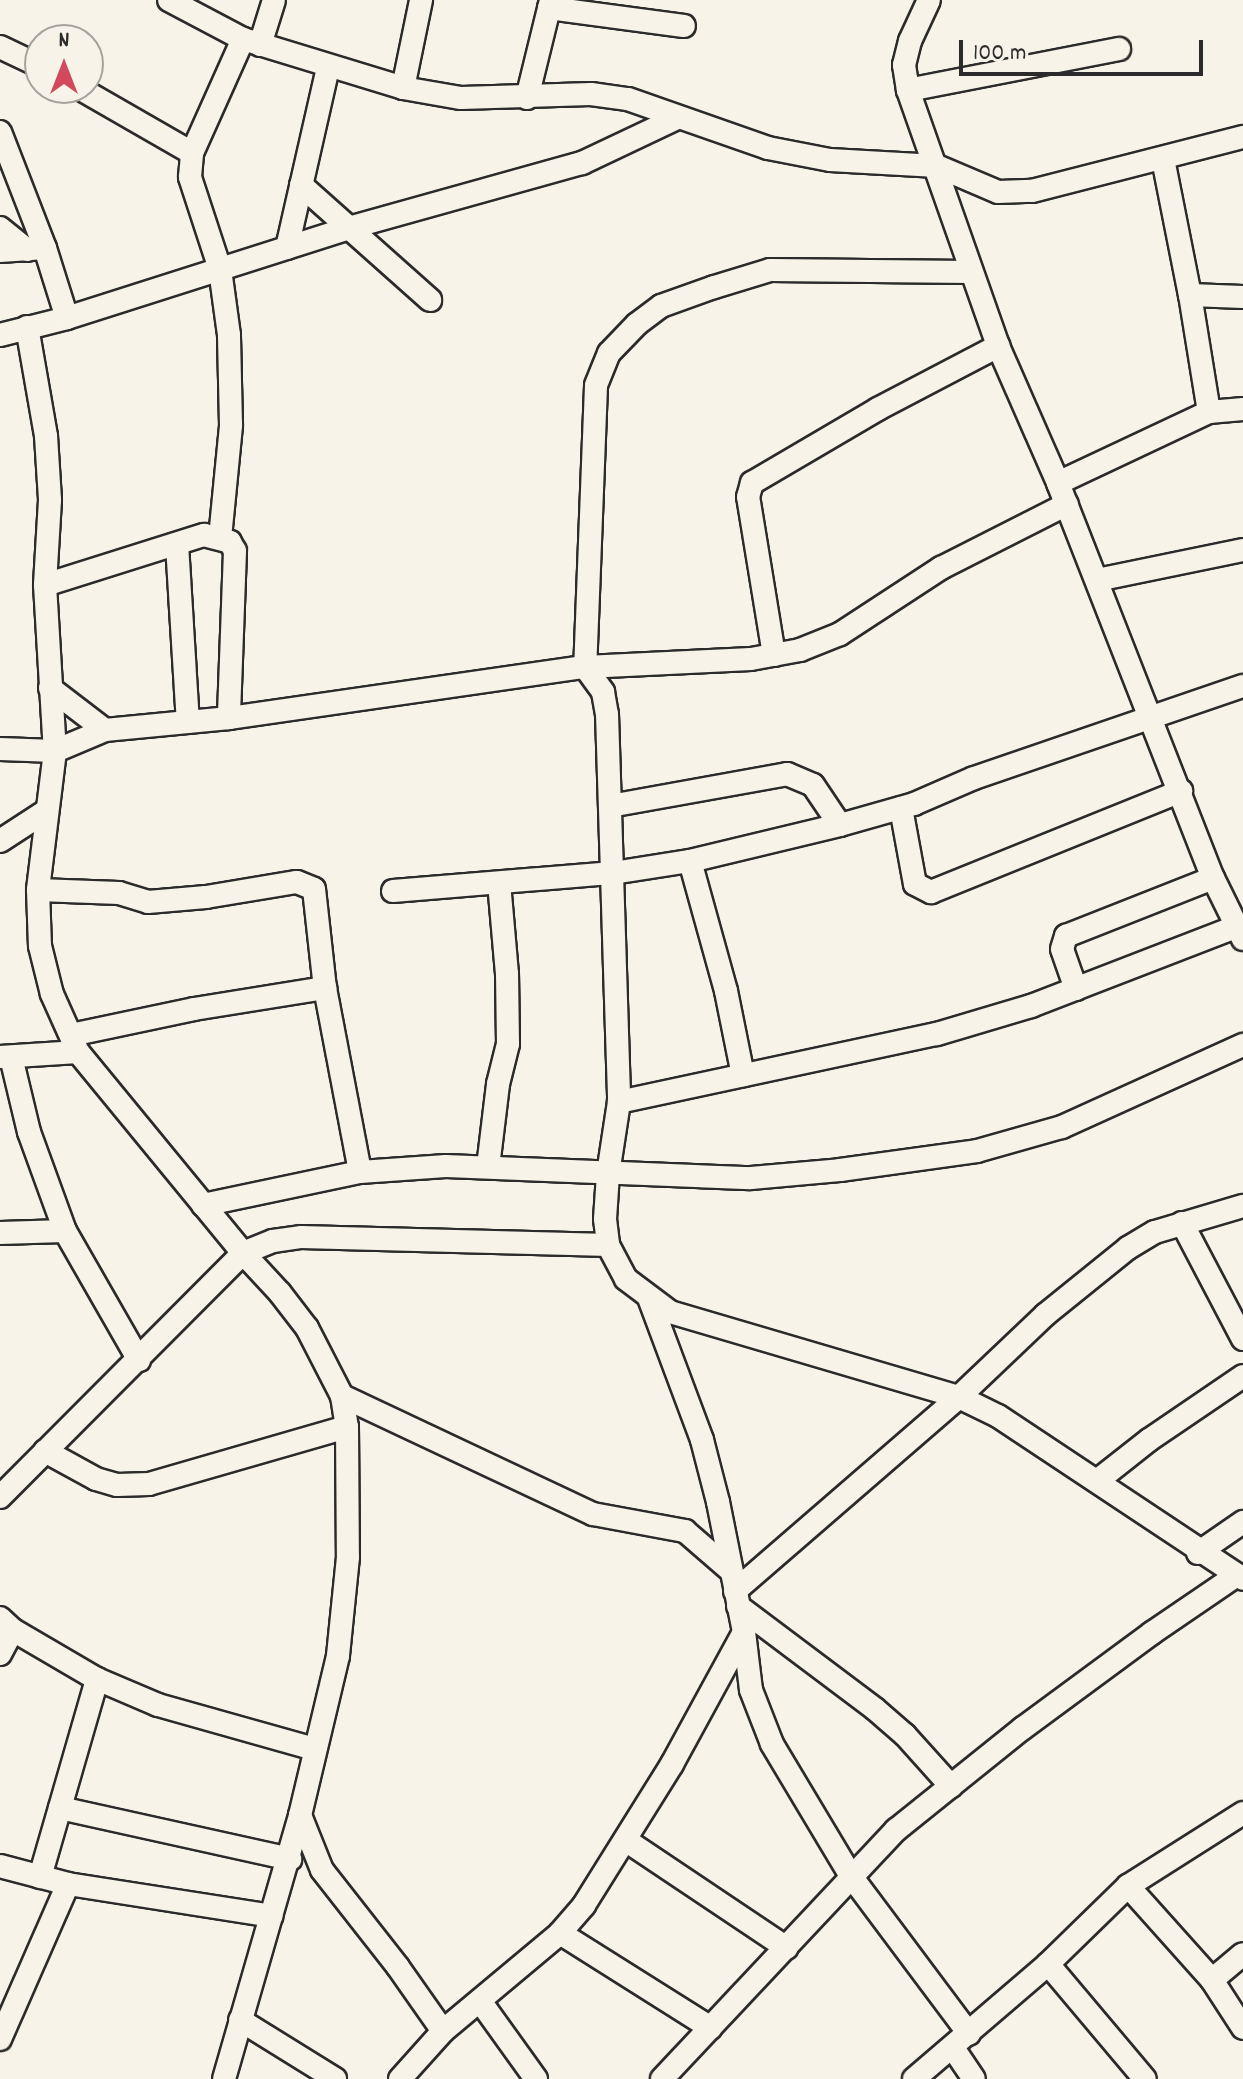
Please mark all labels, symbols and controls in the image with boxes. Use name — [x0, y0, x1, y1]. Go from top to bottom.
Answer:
north arrow — [24, 24, 104, 104]
scale bar — [963, 24, 1207, 74]
text: N — [59, 26, 69, 57]
text: 100 m — [973, 37, 1026, 71]

